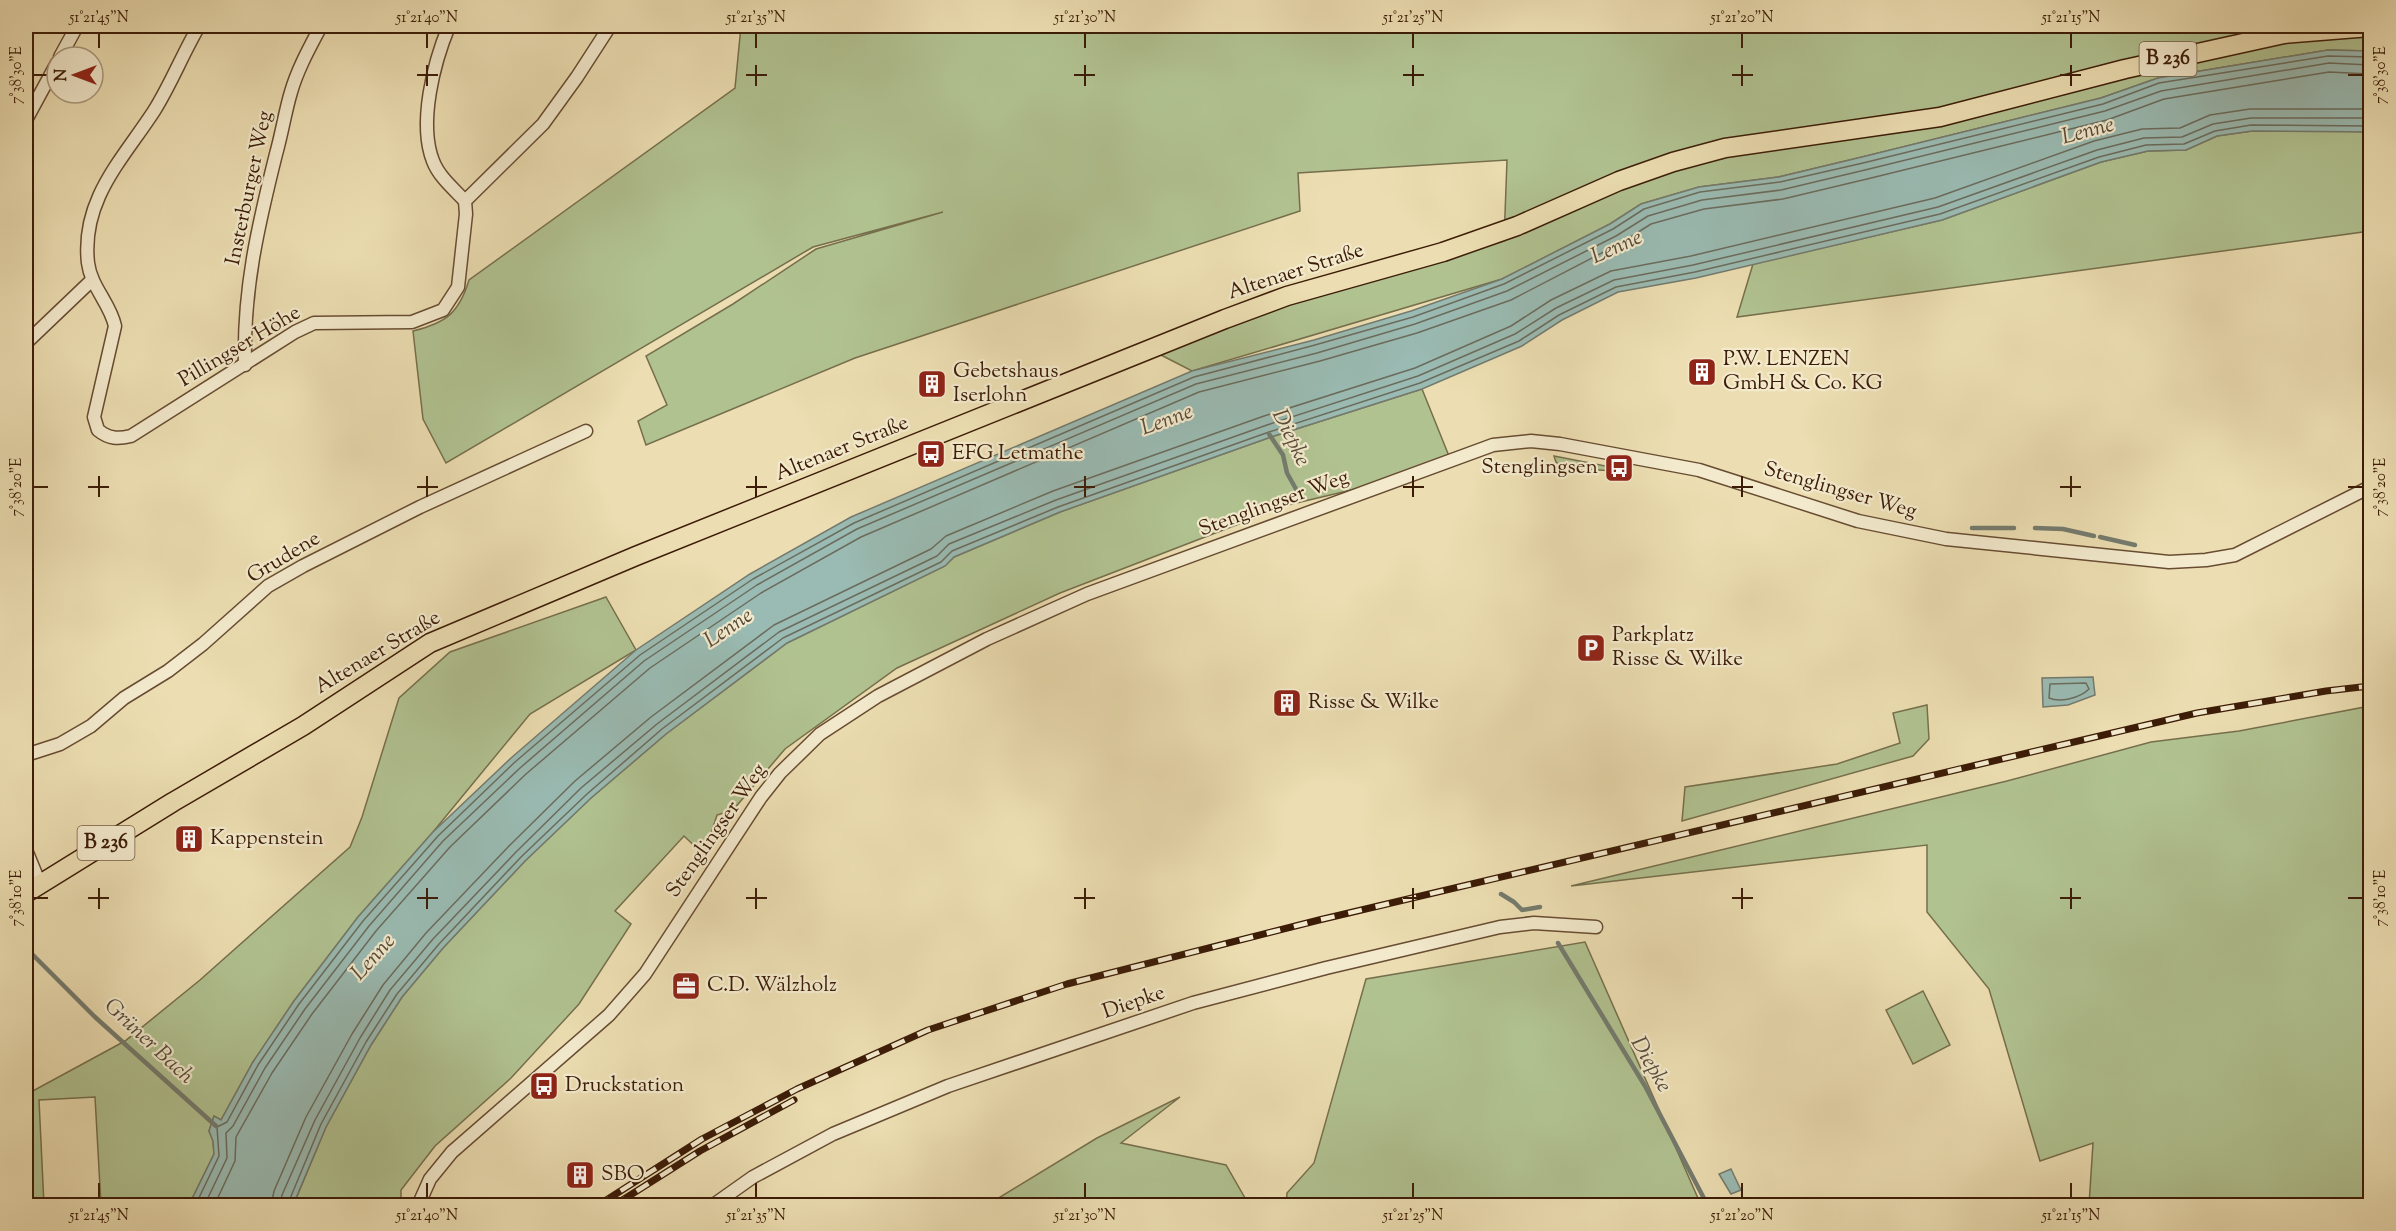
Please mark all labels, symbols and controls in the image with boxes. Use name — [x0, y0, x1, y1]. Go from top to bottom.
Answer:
text: 51°21'45"N — [68, 8, 129, 29]
text: 51°21'40"N — [395, 8, 458, 29]
text: 51°21'35"N — [725, 8, 786, 29]
text: 51°21'30"N — [1053, 8, 1116, 29]
text: 51°21'25"N — [1382, 8, 1443, 29]
text: 51°21'20"N — [1710, 8, 1773, 29]
text: 51°21'15"N — [2041, 8, 2100, 29]
road number: B 236 — [2140, 42, 2196, 76]
north arrow — [45, 45, 105, 105]
text: 7°38'30"E — [7, 46, 28, 104]
text: 7°38'30"E — [2371, 46, 2392, 104]
text: N — [51, 68, 74, 81]
street label: Insterburger Weg — [219, 108, 281, 268]
water label: Lenne — [2058, 110, 2118, 154]
water label: Lenne — [1586, 222, 1648, 273]
street label: Altenaer Straße — [1224, 236, 1368, 308]
street label: Pillingser Höhe — [173, 299, 307, 395]
place label: P.W. LENZEN GmbH & Co. KG — [1723, 345, 1883, 399]
building icon: P.W. LENZEN GmbH & Co. KG — [1686, 356, 1718, 388]
place label: Gebetshaus Iserlohn — [953, 357, 1058, 411]
building icon: Gebetshaus Iserlohn — [916, 368, 948, 400]
water label: Lenne — [1136, 397, 1198, 445]
water label: Diepke — [1262, 404, 1318, 472]
street label: Altenaer Straße — [771, 409, 913, 489]
bus stop icon: EFG Letmathe — [915, 438, 947, 470]
place label: EFG Letmathe — [952, 439, 1083, 469]
bus stop icon: Stenglingsen — [1603, 452, 1635, 484]
place label: Stenglingsen — [1481, 453, 1598, 483]
street label: Stenglingser Weg — [1760, 455, 1920, 527]
text: 7°38'20"E — [7, 458, 28, 516]
text: 7°38'20"E — [2371, 458, 2392, 516]
street label: Stenglingser Weg — [1195, 463, 1353, 545]
street label: Grudene — [242, 524, 326, 592]
water label: Lenne — [698, 601, 760, 657]
street label: Altenaer Straße — [310, 604, 446, 702]
place label: Parkplatz Risse & Wilke — [1612, 621, 1743, 675]
parking icon: Parkplatz Risse & Wilke — [1575, 632, 1607, 664]
building icon: Risse & Wilke — [1271, 687, 1303, 719]
place label: Risse & Wilke — [1308, 688, 1439, 718]
street label: Stenglingser Weg — [659, 758, 775, 904]
building icon: Kappenstein — [173, 823, 205, 855]
place label: Kappenstein — [210, 824, 324, 854]
road number: B 236 — [78, 826, 134, 860]
text: 7°38'10"E — [7, 870, 28, 926]
text: 7°38'10"E — [2371, 870, 2392, 926]
water label: Lenne — [344, 927, 404, 989]
office icon: C.D. Wälzholz — [670, 970, 702, 1002]
place label: C.D. Wälzholz — [707, 971, 837, 1001]
street label: Diepke — [1099, 978, 1169, 1028]
water label: Grüner Bach — [96, 992, 201, 1093]
water label: Diepke — [1621, 1031, 1679, 1099]
bus stop icon: Druckstation — [528, 1070, 560, 1102]
place label: Druckstation — [565, 1071, 684, 1101]
building icon: SBO — [564, 1159, 596, 1191]
place label: SBO — [601, 1160, 645, 1190]
text: 51°21'45"N — [68, 1206, 129, 1227]
text: 51°21'40"N — [395, 1206, 458, 1227]
text: 51°21'35"N — [725, 1206, 786, 1227]
text: 51°21'30"N — [1053, 1206, 1116, 1227]
text: 51°21'25"N — [1382, 1206, 1443, 1227]
text: 51°21'20"N — [1710, 1206, 1773, 1227]
text: 51°21'15"N — [2041, 1206, 2100, 1227]

